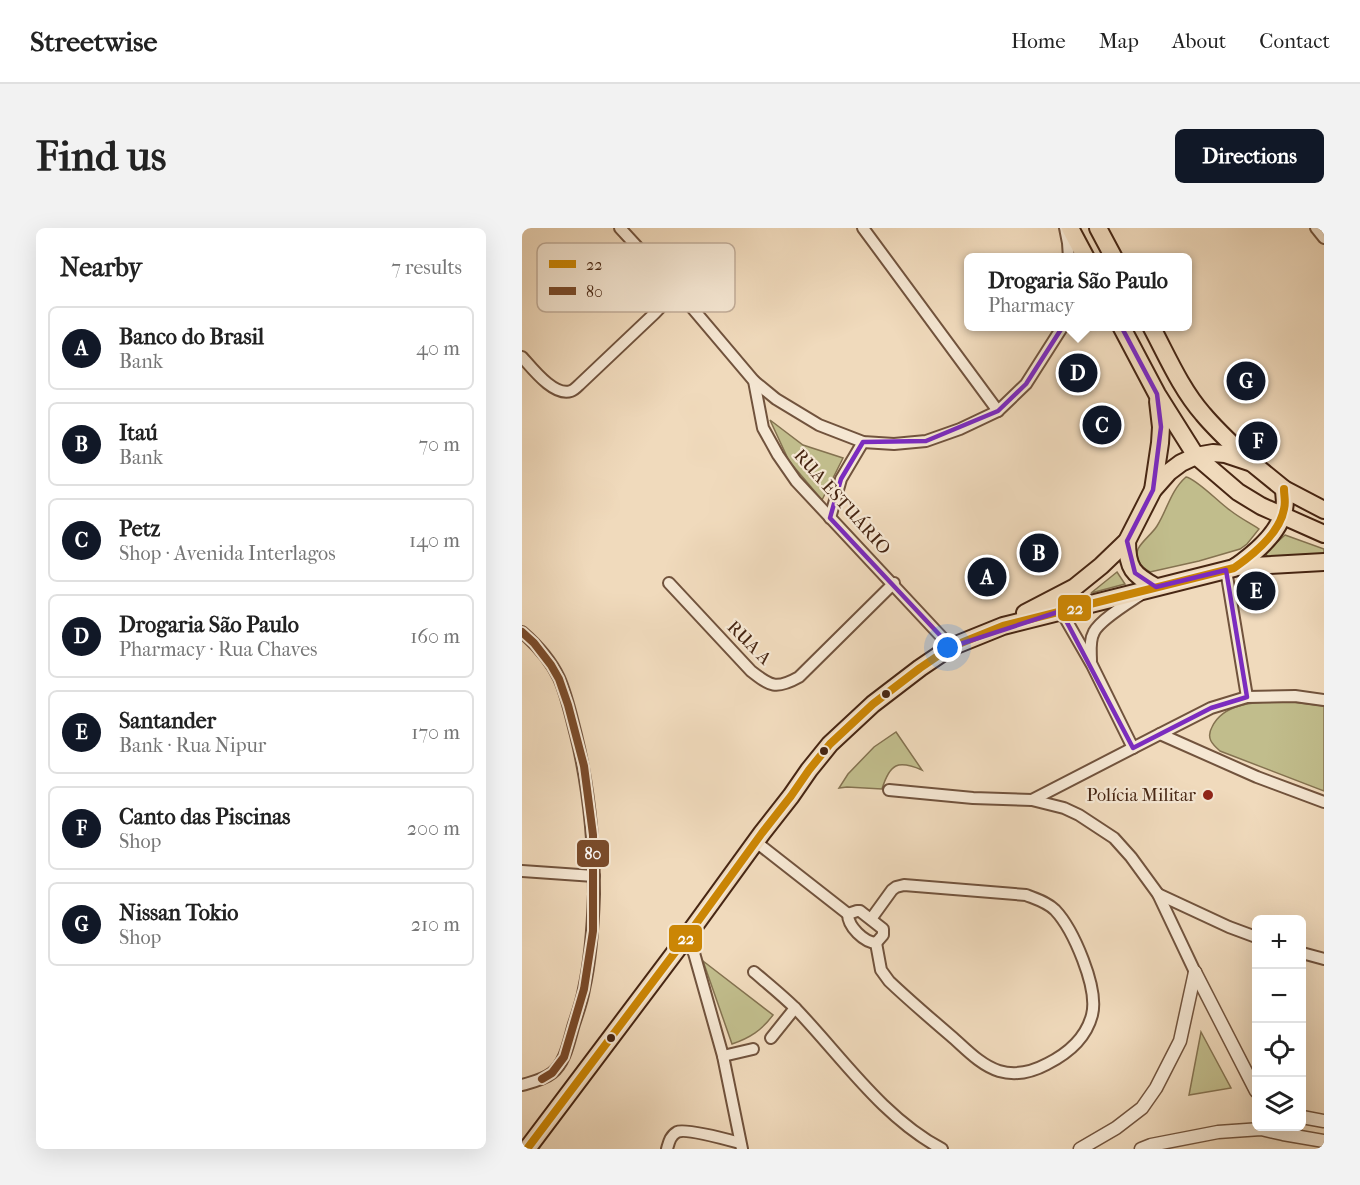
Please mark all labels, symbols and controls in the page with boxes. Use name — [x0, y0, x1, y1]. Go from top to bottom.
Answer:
text: Streetwise — [30, 25, 157, 58]
text: Home — [1011, 29, 1066, 53]
text: Map — [1099, 29, 1139, 53]
text: About — [1172, 29, 1226, 53]
text: Contact — [1259, 29, 1330, 53]
button: Directions — [1175, 129, 1324, 183]
text: Find us — [36, 132, 166, 181]
legend — [537, 243, 735, 312]
text: Nearby — [60, 252, 142, 283]
popup — [964, 253, 1192, 331]
text: 22 — [586, 255, 602, 274]
text: 7 results — [391, 256, 462, 279]
text: Drogaria São Paulo — [988, 268, 1168, 294]
text: 80 — [586, 282, 603, 301]
text: Pharmacy — [988, 294, 1074, 317]
text: Banco do Brasil — [119, 324, 264, 350]
text: A — [75, 337, 88, 360]
text: 40 m — [416, 337, 460, 360]
text: Bank — [119, 350, 163, 373]
pin: D — [1058, 350, 1098, 396]
pin: G — [1226, 358, 1266, 404]
pin: C — [1082, 402, 1122, 448]
pin: F — [1238, 418, 1278, 464]
text: Itaú — [119, 420, 158, 446]
text: B — [75, 433, 88, 456]
text: 70 m — [418, 433, 460, 456]
street label: RUA ESTUÁRIO — [789, 444, 895, 559]
text: Bank — [119, 446, 163, 469]
text: Petz — [119, 516, 160, 542]
text: C — [75, 529, 88, 552]
text: 140 m — [409, 529, 460, 552]
pin: B — [1020, 530, 1058, 576]
text: Shop · Avenida Interlagos — [119, 542, 336, 565]
pin: A — [968, 554, 1006, 600]
pin: E — [1236, 568, 1276, 614]
line badge: 22 — [1057, 594, 1092, 622]
text: 22 — [1067, 599, 1083, 618]
text: Drogaria São Paulo — [119, 612, 299, 638]
street label: RUA A — [723, 617, 776, 670]
text: D — [74, 625, 89, 648]
text: 160 m — [410, 625, 460, 648]
your location — [933, 633, 962, 662]
text: Pharmacy · Rua Chaves — [119, 638, 317, 661]
unlabelled marker — [880, 688, 892, 700]
text: Santander — [119, 708, 216, 734]
text: E — [75, 721, 88, 744]
text: 170 m — [411, 721, 460, 744]
text: Bank · Rua Nipur — [119, 734, 266, 757]
unlabelled marker — [818, 745, 830, 757]
place label: Polícia Militar — [1087, 785, 1196, 806]
marker: Polícia Militar — [1201, 788, 1215, 802]
text: Canto das Piscinas — [119, 804, 290, 830]
text: F — [76, 817, 87, 840]
text: 200 m — [407, 817, 460, 840]
text: Shop — [119, 830, 161, 853]
line badge: 80 — [576, 839, 610, 868]
text: 80 — [585, 844, 602, 863]
text: Nissan Tokio — [119, 900, 238, 926]
text: G — [74, 913, 89, 936]
text: 210 m — [411, 913, 460, 936]
map controls — [1252, 915, 1306, 1131]
button: + — [1252, 915, 1306, 969]
line badge: 22 — [668, 924, 703, 953]
text: Shop — [119, 926, 161, 949]
text: 22 — [678, 929, 694, 948]
button: − — [1252, 969, 1306, 1023]
button: locate — [1252, 1023, 1306, 1077]
unlabelled marker — [605, 1032, 617, 1044]
button: layers — [1252, 1077, 1306, 1131]

